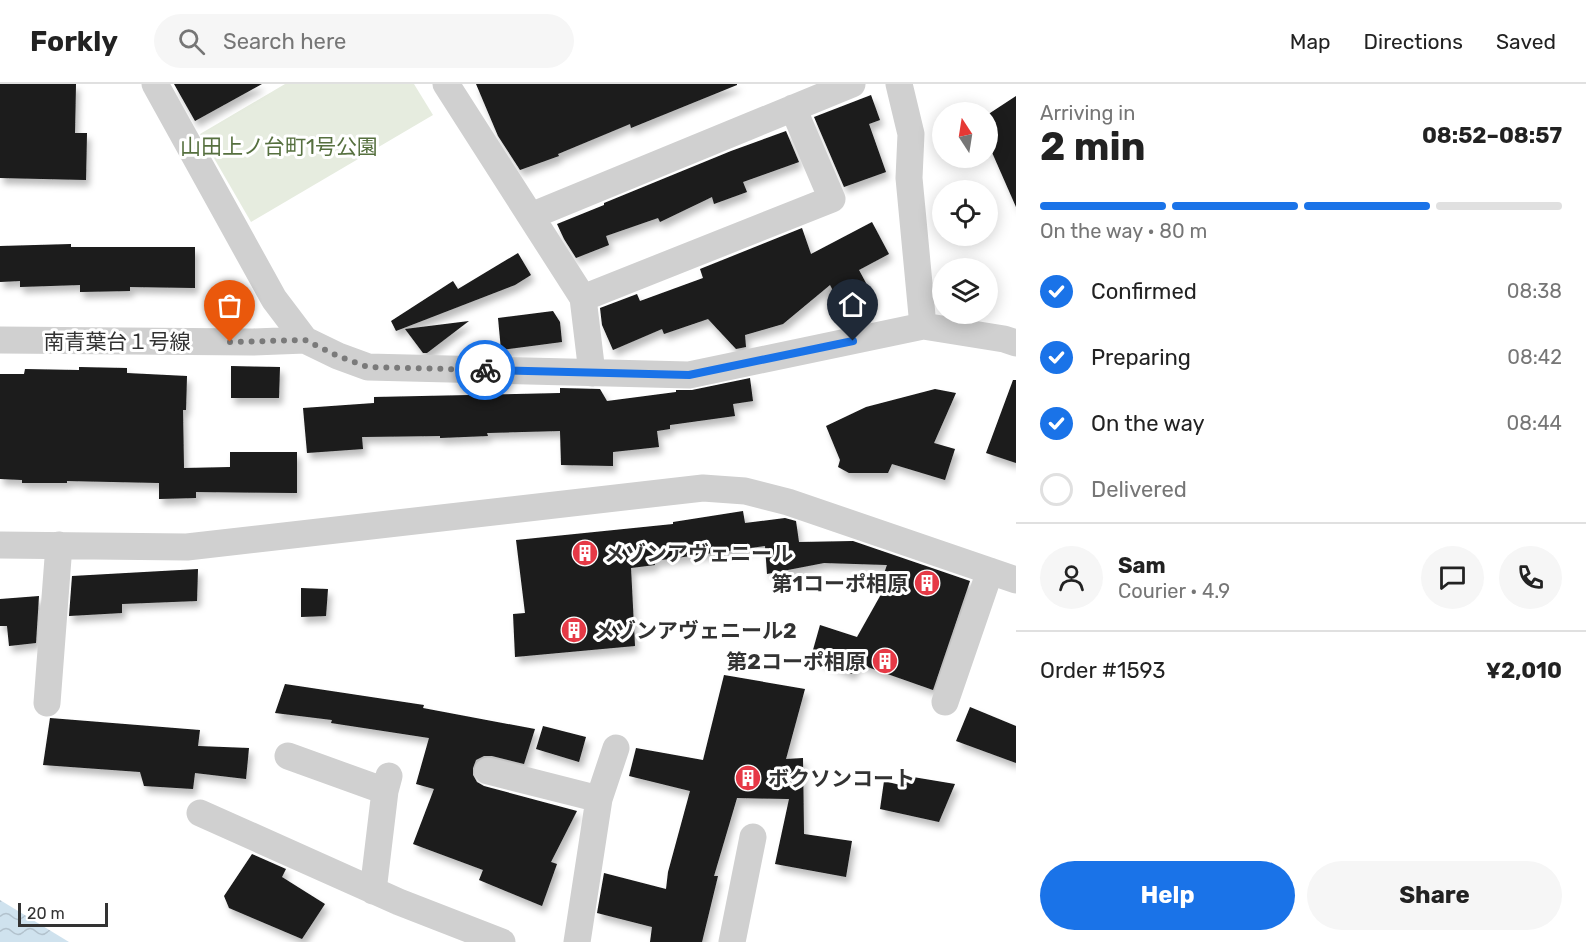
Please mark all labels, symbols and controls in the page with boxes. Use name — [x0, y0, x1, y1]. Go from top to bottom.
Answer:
search box — [154, 14, 574, 68]
text: Forkly — [30, 25, 118, 58]
icon: search — [175, 25, 208, 58]
text: Search here — [223, 28, 346, 55]
text: Map — [1290, 29, 1331, 54]
text: Directions — [1364, 29, 1463, 54]
text: Saved — [1496, 29, 1556, 54]
text: Arriving in — [1040, 101, 1135, 125]
north arrow — [932, 102, 998, 168]
map controls — [932, 102, 998, 324]
text: 08:52–08:57 — [1422, 122, 1562, 149]
text: 2 min — [1040, 124, 1146, 170]
park label: 山田上ノ台町1号公園 — [180, 134, 378, 159]
button: locate — [932, 180, 998, 246]
text: On the way · 80 m — [1040, 219, 1207, 243]
button: layers — [932, 258, 998, 324]
icon: check — [1040, 275, 1073, 308]
text: Confirmed — [1091, 278, 1197, 305]
pin — [827, 279, 878, 341]
text: 08:38 — [1507, 279, 1562, 303]
pin — [204, 280, 255, 342]
icon: home — [836, 288, 869, 321]
icon: bag — [213, 289, 246, 322]
street label: 南青葉台１号線 — [44, 329, 191, 354]
courier — [455, 340, 515, 400]
icon: check — [1040, 341, 1073, 374]
text: Preparing — [1091, 344, 1191, 371]
text: 08:42 — [1507, 345, 1562, 369]
icon: bike — [469, 354, 502, 387]
icon: check — [1040, 407, 1073, 440]
text: On the way — [1091, 410, 1205, 437]
text: 08:44 — [1507, 411, 1562, 435]
text: Delivered — [1091, 476, 1187, 503]
building icon: メゾンアヴェニール — [570, 538, 600, 568]
place label: メゾンアヴェニール — [604, 541, 793, 566]
button: person — [1040, 546, 1103, 609]
button: chat — [1421, 546, 1484, 609]
button: phone — [1499, 546, 1562, 609]
text: Sam — [1118, 552, 1166, 579]
building icon: 第1コーポ相原 — [912, 568, 942, 598]
place label: 第1コーポ相原 — [772, 571, 908, 596]
text: Courier · 4.9 — [1118, 579, 1230, 603]
building icon: メゾンアヴェニール2 — [559, 615, 589, 645]
place label: メゾンアヴェニール2 — [594, 618, 797, 643]
building icon: 第2コーポ相原 — [870, 646, 900, 676]
place label: 第2コーポ相原 — [726, 649, 866, 674]
text: Order #1593 — [1040, 657, 1165, 684]
text: ¥2,010 — [1486, 657, 1562, 684]
building icon: ボクソンコート — [733, 763, 763, 793]
place label: ボクソンコート — [768, 766, 915, 791]
button: Help — [1040, 861, 1295, 930]
button: Share — [1307, 861, 1562, 930]
scale bar — [18, 900, 108, 928]
text: 20 m — [27, 904, 65, 923]

